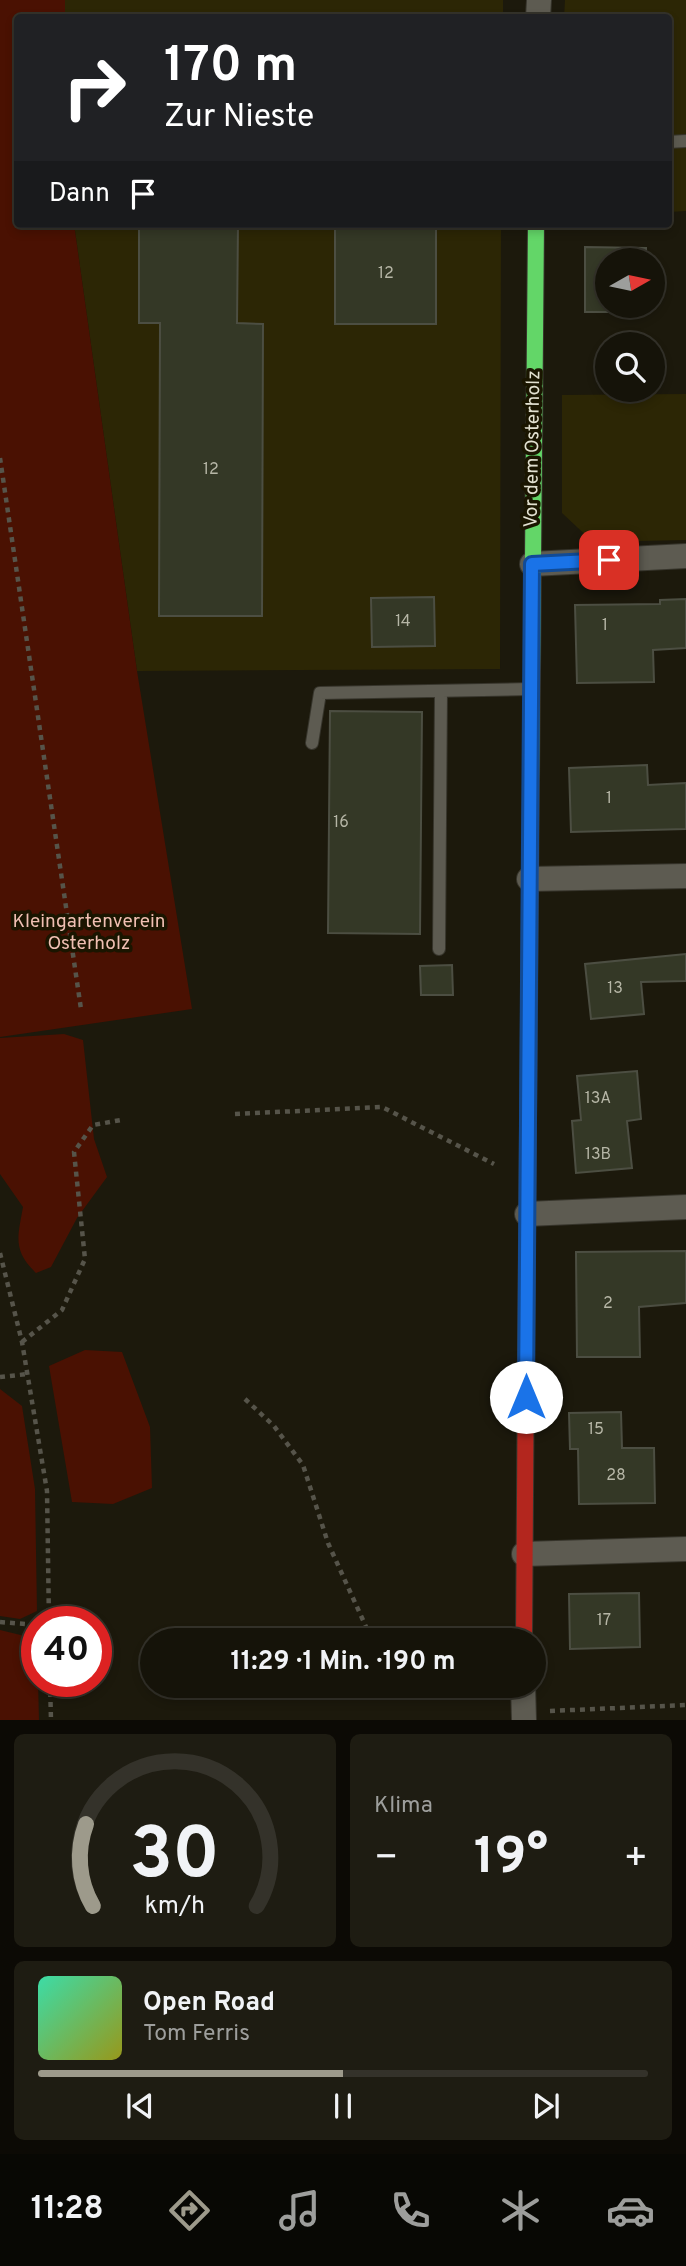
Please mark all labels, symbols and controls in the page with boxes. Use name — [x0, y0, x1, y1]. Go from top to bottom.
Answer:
text: 170 m — [164, 37, 297, 99]
icon: right — [49, 42, 140, 133]
text: Zur Nieste — [164, 98, 314, 138]
icon: arrive — [124, 175, 162, 213]
text: Dann — [49, 178, 110, 211]
north arrow — [595, 248, 665, 318]
map controls — [595, 248, 665, 402]
house number: 12 — [378, 264, 394, 284]
button: search — [595, 332, 665, 402]
street label: Vor dem Osterholz — [520, 370, 546, 528]
house number: 12 — [203, 460, 219, 480]
pin — [579, 530, 639, 590]
icon: arrive — [590, 541, 628, 579]
house number: 14 — [395, 612, 411, 632]
house number: 1 — [602, 616, 608, 636]
house number: 1 — [606, 789, 612, 809]
house number: 16 — [333, 813, 349, 833]
park label: Kleingartenverein Osterholz — [12, 910, 166, 956]
house number: 13 — [607, 979, 623, 999]
house number: 13A — [585, 1089, 611, 1109]
house number: 13B — [585, 1145, 611, 1165]
house number: 2 — [603, 1294, 613, 1314]
position arrow — [489, 1360, 563, 1434]
house number: 15 — [588, 1420, 604, 1440]
house number: 28 — [606, 1466, 626, 1486]
speed limit sign: 40 — [21, 1606, 112, 1697]
house number: 17 — [597, 1611, 611, 1631]
text: 11:29 · 1 Min. · 190 m — [230, 1646, 456, 1679]
text: Klima — [374, 1792, 433, 1821]
text: 30 — [130, 1813, 220, 1905]
text: 19° — [474, 1826, 548, 1892]
text: − — [374, 1835, 399, 1884]
text: + — [623, 1835, 648, 1884]
text: km/h — [145, 1891, 205, 1923]
text: Open Road — [143, 1987, 275, 2020]
text: Tom Ferris — [143, 2020, 250, 2049]
icon: previous — [121, 2087, 159, 2125]
icon: pause — [324, 2087, 362, 2125]
icon: next — [527, 2087, 565, 2125]
icon: directions — [165, 2186, 214, 2235]
icon: music — [275, 2186, 324, 2235]
icon: phone — [386, 2186, 435, 2235]
icon: climate — [496, 2186, 545, 2235]
icon: car — [606, 2186, 655, 2235]
text: 11:28 — [31, 2190, 104, 2230]

